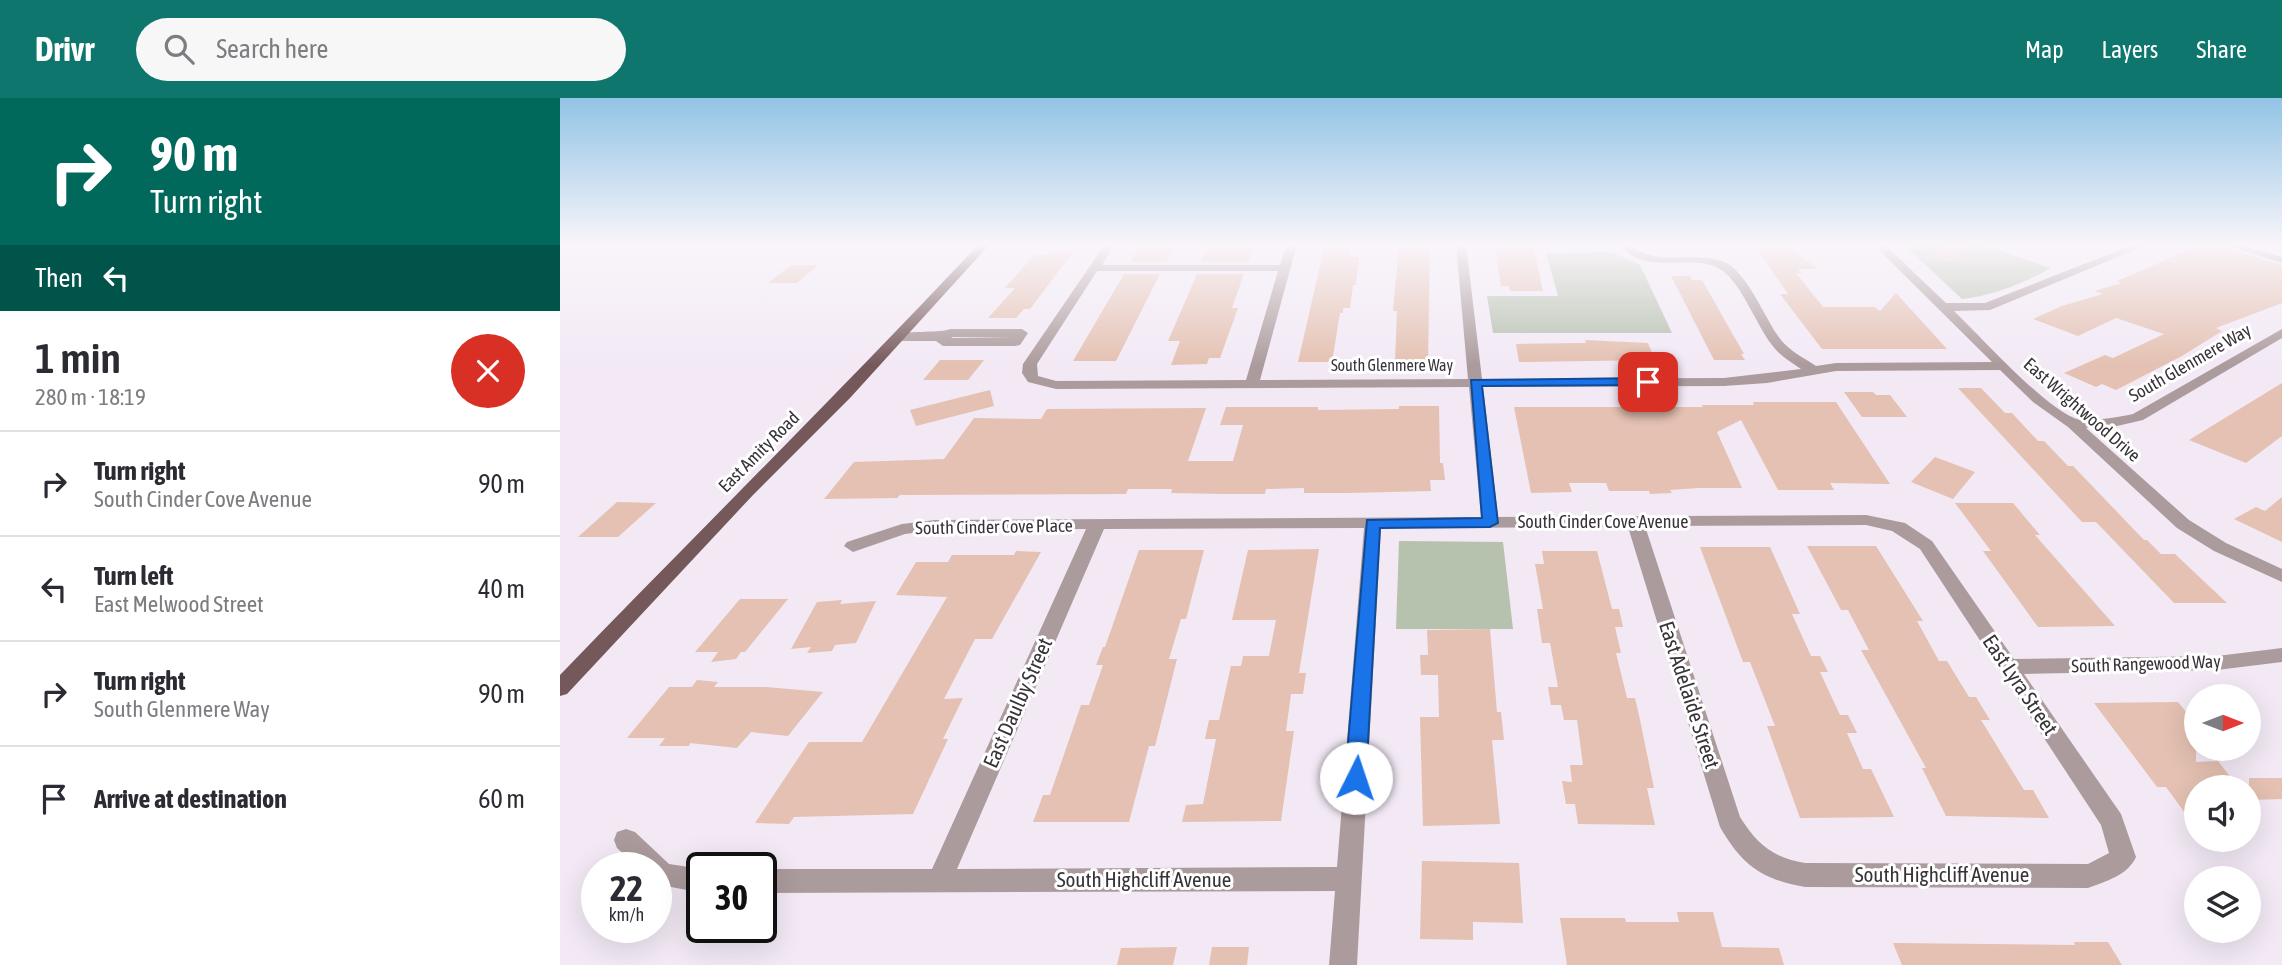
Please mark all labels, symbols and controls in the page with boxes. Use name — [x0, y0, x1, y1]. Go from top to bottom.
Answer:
search box — [136, 18, 626, 81]
text: Drivr — [35, 30, 94, 68]
icon: search — [160, 30, 198, 68]
text: Search here — [216, 34, 328, 64]
text: Map — [2025, 36, 2064, 63]
text: Layers — [2102, 36, 2158, 63]
text: Share — [2196, 36, 2247, 63]
text: 90 m — [150, 125, 238, 181]
icon: right — [35, 126, 126, 217]
text: Turn right — [150, 183, 263, 220]
icon: left — [97, 259, 135, 297]
text: Then — [35, 263, 83, 293]
street label: South Glenmere Way — [2125, 319, 2255, 406]
text: 1 min — [35, 334, 121, 382]
button: close — [451, 334, 525, 408]
pin — [1618, 352, 1678, 412]
street label: East Wrightwood Drive — [2020, 353, 2145, 466]
street label: South Glenmere Way — [1331, 356, 1454, 375]
icon: arrive — [1629, 363, 1667, 401]
text: 280 m · 18:19 — [35, 384, 146, 410]
street label: East Amity Road — [714, 407, 803, 496]
text: Turn right — [94, 456, 185, 486]
icon: right — [35, 465, 73, 503]
text: 90 m — [478, 469, 525, 499]
text: South Cinder Cove Avenue — [94, 486, 312, 512]
street label: South Cinder Cove Avenue — [1518, 511, 1688, 532]
street label: South Cinder Cove Place — [915, 515, 1073, 538]
text: Turn left — [94, 561, 174, 591]
icon: left — [35, 570, 73, 608]
text: 40 m — [478, 574, 525, 604]
text: East Melwood Street — [94, 591, 264, 617]
street label: East Adelaide Street — [1655, 618, 1725, 771]
street label: East Lyra Street — [1979, 630, 2063, 739]
street label: East Daulby Street — [978, 634, 1056, 771]
street label: South Rangewood Way — [2071, 650, 2221, 677]
text: Turn right — [94, 666, 185, 696]
icon: right — [35, 675, 73, 713]
text: 90 m — [478, 679, 525, 709]
north arrow — [2184, 684, 2261, 761]
map controls — [2184, 684, 2261, 943]
text: South Glenmere Way — [94, 696, 270, 722]
position arrow — [1319, 741, 1393, 815]
button: sound — [2184, 775, 2261, 852]
icon: arrive — [35, 780, 73, 818]
text: Arrive at destination — [94, 784, 287, 814]
text: 60 m — [478, 784, 525, 814]
speed limit sign: 30 — [686, 852, 777, 943]
street label: South Highcliff Avenue — [1855, 862, 2029, 886]
button: layers — [2184, 866, 2261, 943]
street label: South Highcliff Avenue — [1057, 867, 1231, 891]
text: 22 — [610, 868, 643, 908]
text: km/h — [609, 904, 644, 925]

